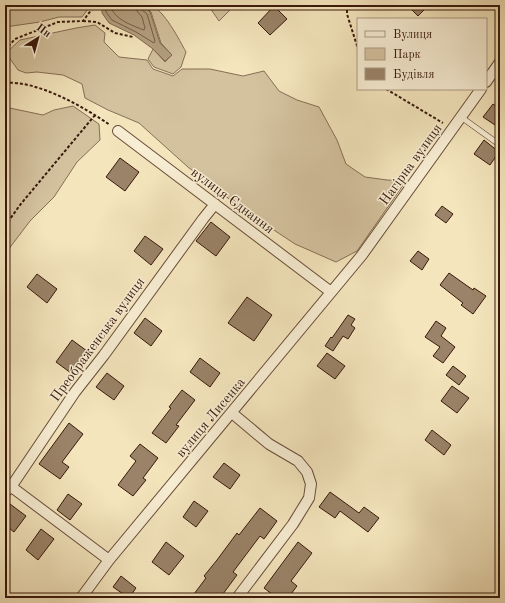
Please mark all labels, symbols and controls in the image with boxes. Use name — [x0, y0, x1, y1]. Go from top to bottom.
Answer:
north arrow — [18, 18, 58, 58]
legend — [357, 18, 487, 90]
text: Пн — [34, 22, 52, 40]
text: Вулиця — [393, 29, 432, 41]
text: Парк — [393, 49, 421, 61]
text: Будівля — [393, 68, 435, 81]
street label: Нагірна вулиця — [377, 121, 445, 208]
street label: вулиця Єднання — [188, 165, 276, 236]
street label: Преображенська вулиця — [48, 275, 147, 404]
street label: вулиця Лисенка — [173, 375, 248, 460]

